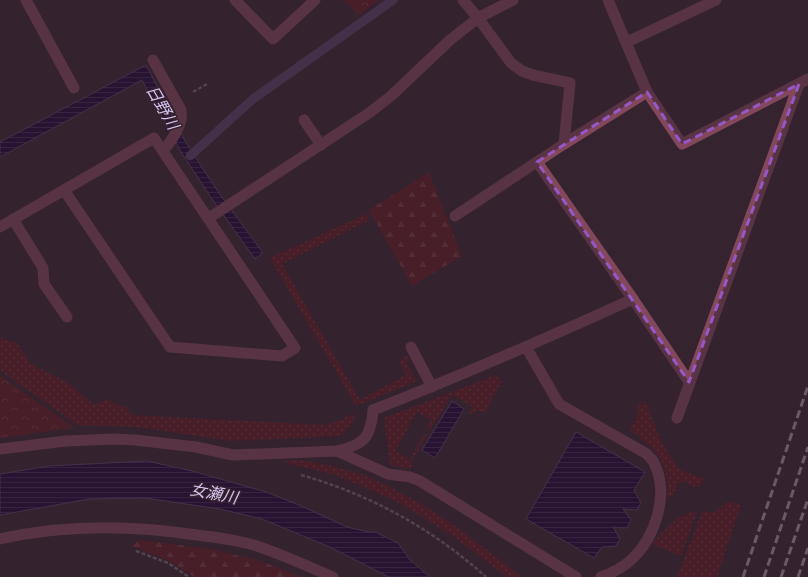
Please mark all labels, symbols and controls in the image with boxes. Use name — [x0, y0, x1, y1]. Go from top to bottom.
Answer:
water label: 日野川 — [143, 83, 182, 134]
water label: 女瀬川 — [189, 481, 241, 507]

